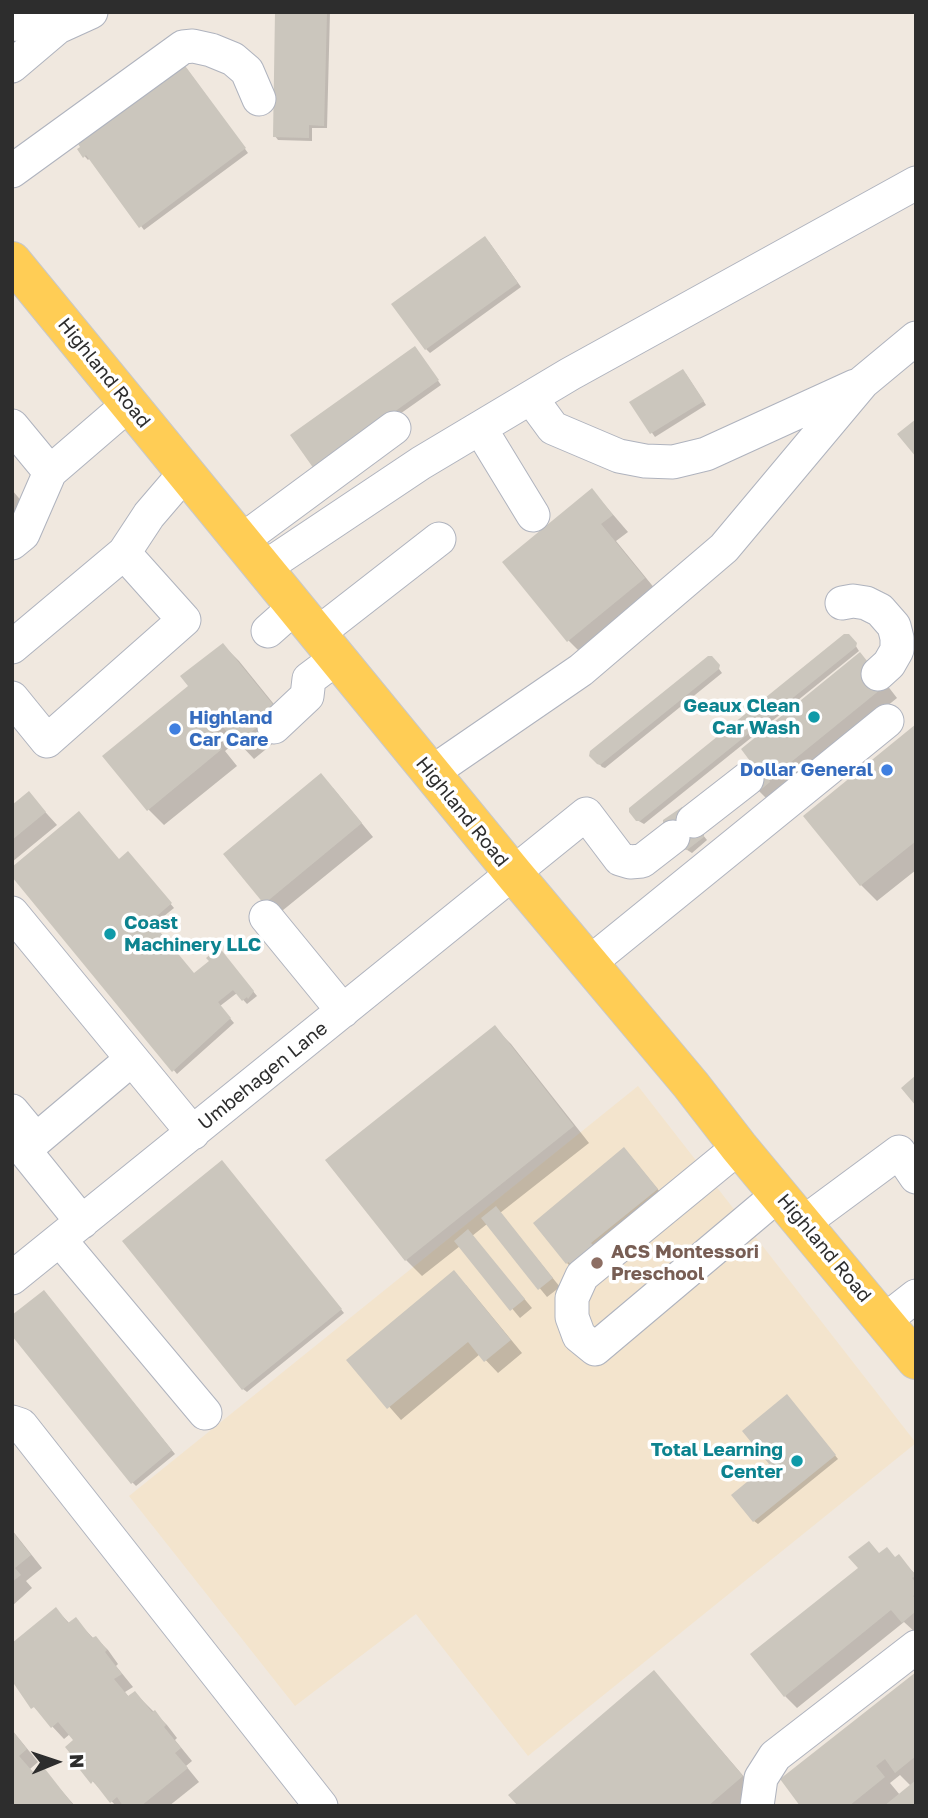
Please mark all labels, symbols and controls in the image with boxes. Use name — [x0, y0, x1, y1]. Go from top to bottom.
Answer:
street label: Highland Road — [53, 314, 155, 432]
place label: Geaux Clean Car Wash — [683, 695, 800, 739]
place label: Highland Car Care — [189, 707, 272, 751]
marker: Geaux Clean Car Wash — [806, 709, 822, 725]
marker: Highland Car Care — [167, 721, 183, 737]
street label: Highland Road — [411, 753, 513, 871]
place label: Dollar General — [740, 759, 873, 781]
marker: Dollar General — [879, 762, 895, 778]
place label: Coast Machinery LLC — [124, 912, 261, 956]
marker: Coast Machinery LLC — [102, 926, 118, 942]
street label: Umbehagen Lane — [194, 1017, 332, 1135]
street label: Highland Road — [772, 1189, 876, 1307]
place label: ACS Montessori Preschool — [611, 1241, 759, 1285]
marker: ACS Montessori Preschool — [589, 1255, 605, 1271]
place label: Total Learning Center — [651, 1439, 783, 1483]
marker: Total Learning Center — [789, 1453, 805, 1469]
north arrow — [21, 1727, 91, 1797]
text: N — [66, 1754, 89, 1769]

